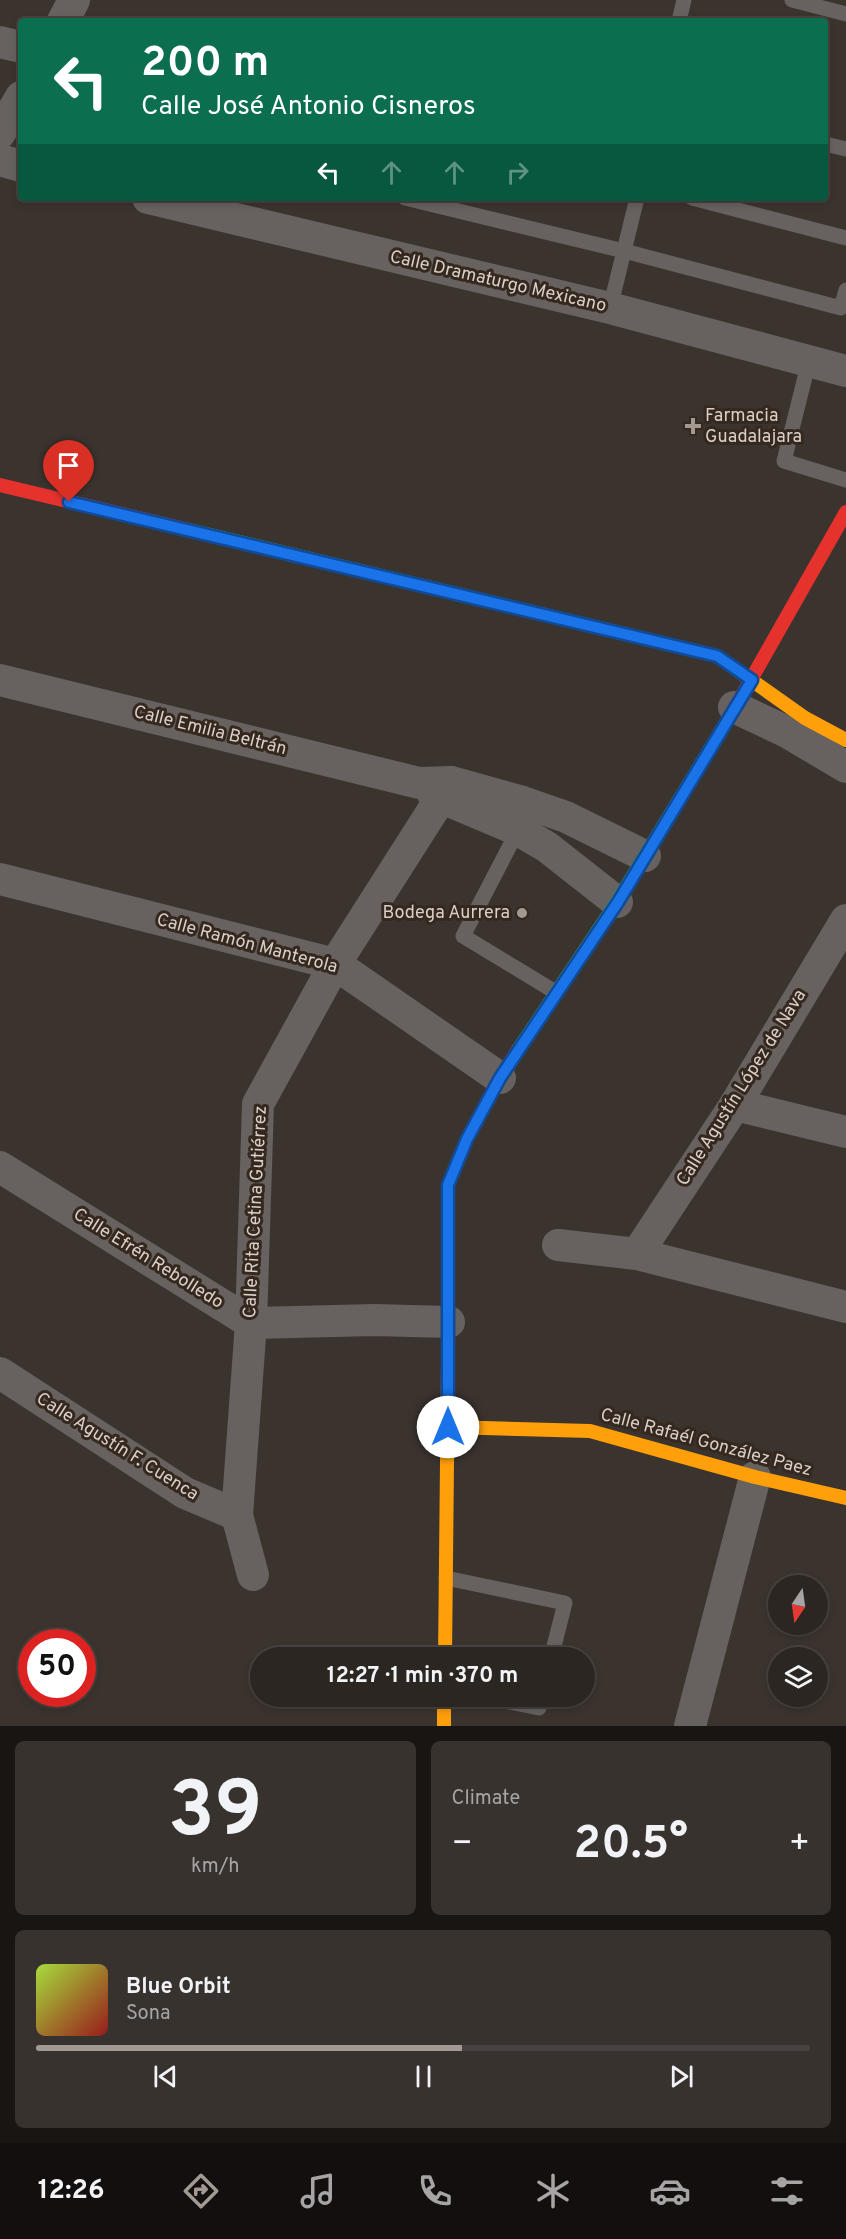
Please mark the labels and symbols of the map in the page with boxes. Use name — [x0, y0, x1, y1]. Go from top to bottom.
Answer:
street label: Calle Dramaturgo Mexicano — [387, 246, 609, 318]
place label: Farmacia Guadalajara — [705, 405, 802, 449]
marker: Farmacia Guadalajara — [686, 419, 700, 433]
pin — [43, 440, 94, 502]
street label: Calle Emilia Beltrán — [131, 701, 289, 761]
place label: Bodega Aurrera — [383, 902, 510, 925]
marker: Bodega Aurrera — [515, 906, 529, 920]
street label: Calle Ramón Manterola — [154, 909, 340, 979]
street label: Calle Agustín López de Nava — [672, 985, 812, 1191]
street label: Calle Rita Cetina Gutiérrez — [239, 1105, 273, 1319]
street label: Calle Efrén Rebolledo — [69, 1203, 227, 1315]
street label: Calle Agustín F. Cuenca — [32, 1388, 202, 1506]
position arrow — [416, 1395, 480, 1459]
street label: Calle Rafaél González Paez — [598, 1404, 814, 1482]
north arrow — [768, 1575, 828, 1635]
speed limit sign: 50 — [18, 1629, 96, 1707]

